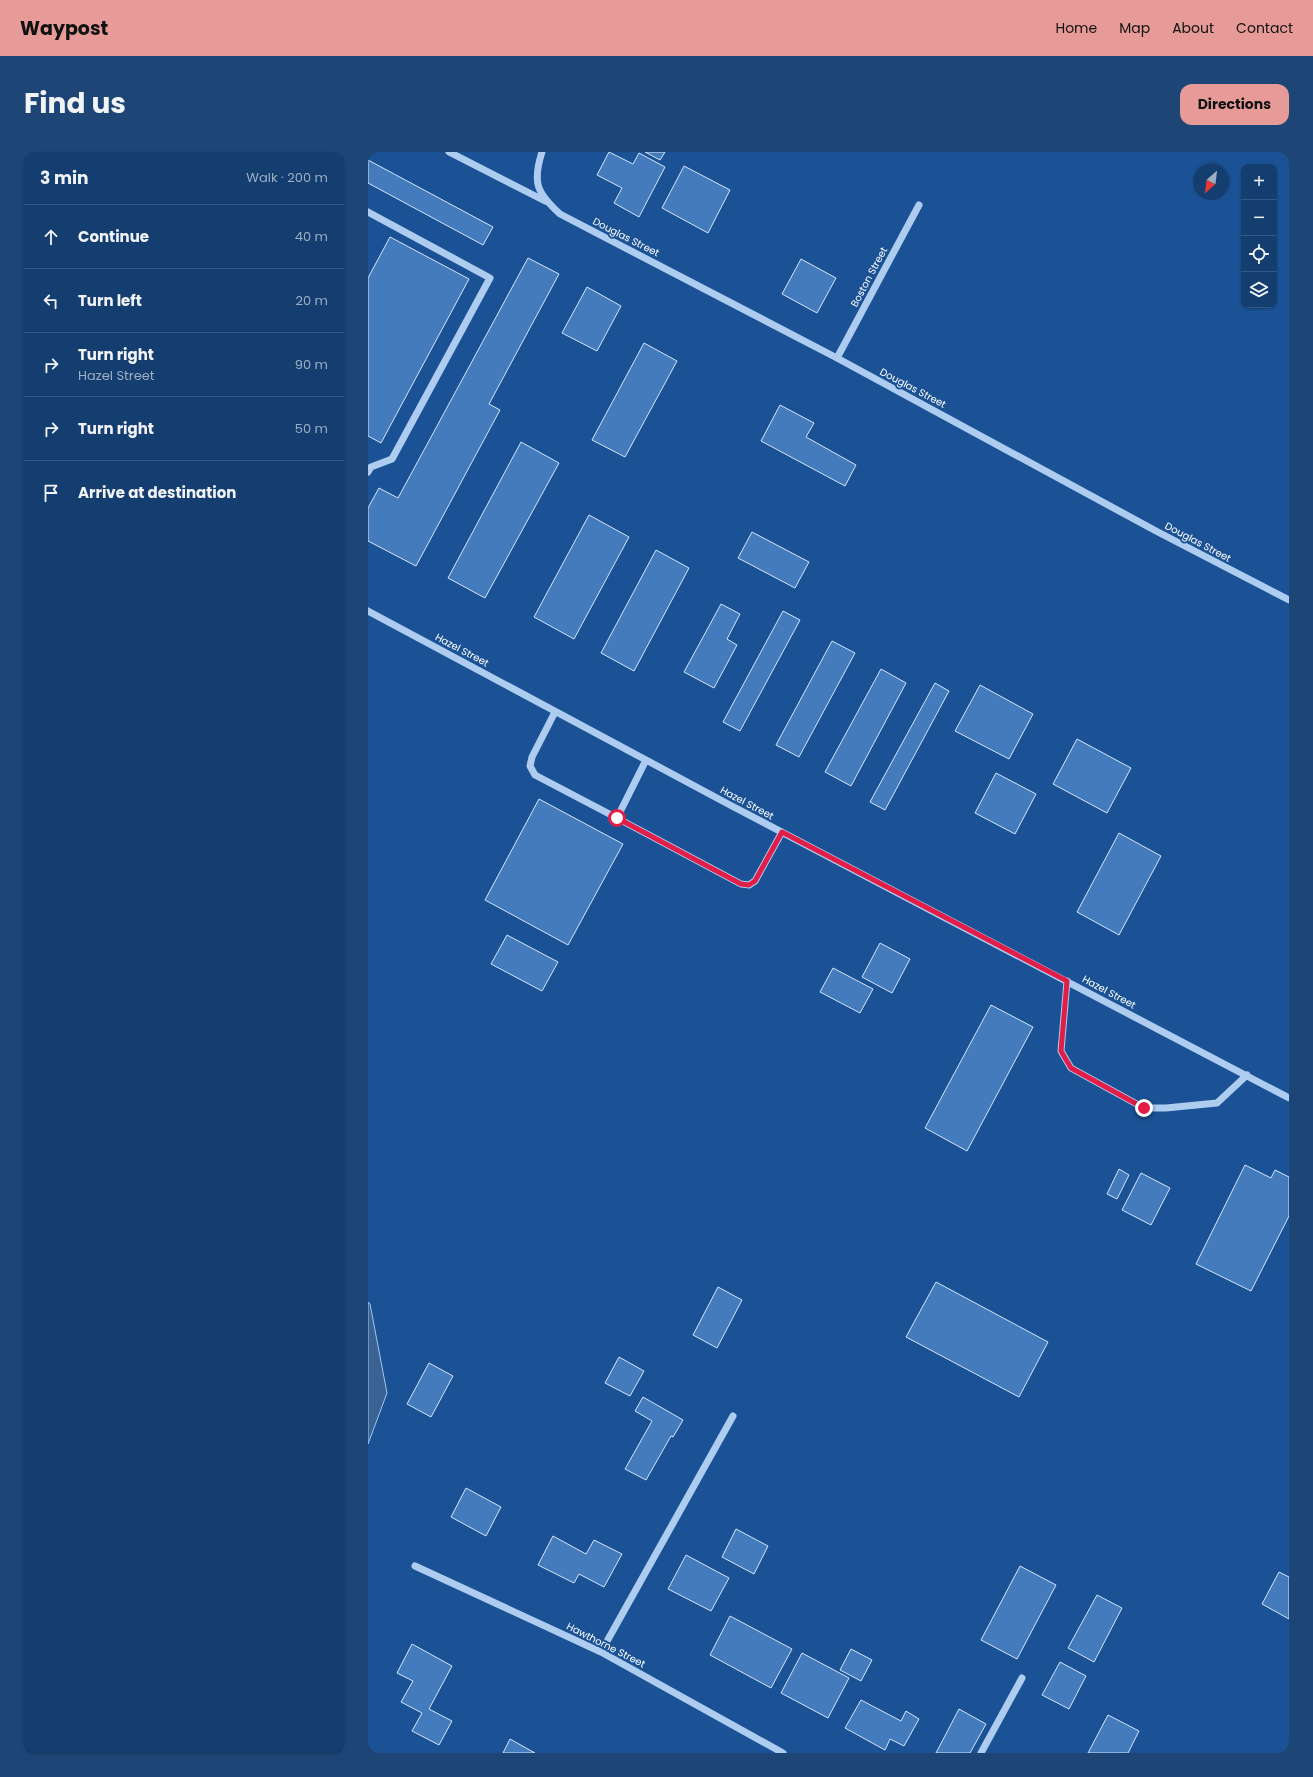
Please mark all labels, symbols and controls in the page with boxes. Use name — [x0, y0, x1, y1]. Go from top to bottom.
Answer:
text: Waypost — [20, 15, 108, 42]
text: Home — [1055, 18, 1097, 38]
text: Map — [1119, 18, 1150, 38]
text: About — [1172, 18, 1214, 38]
text: Contact — [1236, 18, 1293, 38]
text: Find us — [24, 84, 126, 123]
button: Directions — [1180, 84, 1289, 125]
north arrow — [1193, 164, 1229, 200]
map controls — [1241, 164, 1277, 308]
button: + — [1241, 164, 1277, 200]
text: 3 min — [40, 166, 88, 190]
text: Walk · 200 m — [246, 168, 328, 187]
button: − — [1241, 200, 1277, 236]
street label: Douglas Street — [590, 214, 662, 260]
icon: ahead — [40, 226, 62, 248]
text: Continue — [78, 226, 149, 247]
text: 40 m — [295, 227, 328, 246]
button: locate — [1241, 236, 1277, 272]
street label: Boston Street — [847, 244, 891, 310]
button: layers — [1241, 272, 1277, 308]
icon: left — [40, 290, 62, 312]
text: Turn left — [78, 290, 142, 311]
text: 20 m — [295, 291, 328, 310]
text: Turn right — [78, 344, 154, 365]
icon: right — [40, 354, 62, 376]
text: 90 m — [295, 355, 328, 374]
street label: Douglas Street — [877, 364, 949, 412]
text: Hazel Street — [78, 366, 155, 385]
icon: right — [40, 418, 62, 440]
text: Turn right — [78, 418, 154, 439]
text: 50 m — [295, 419, 328, 438]
icon: arrive — [40, 482, 62, 504]
text: Arrive at destination — [78, 482, 236, 503]
street label: Douglas Street — [1162, 518, 1234, 566]
street label: Hazel Street — [433, 630, 492, 671]
street label: Hazel Street — [718, 783, 777, 824]
route start — [608, 809, 626, 827]
street label: Hazel Street — [1080, 972, 1139, 1013]
route end — [1135, 1099, 1153, 1117]
street label: Hawthorne Street — [564, 1619, 648, 1672]

